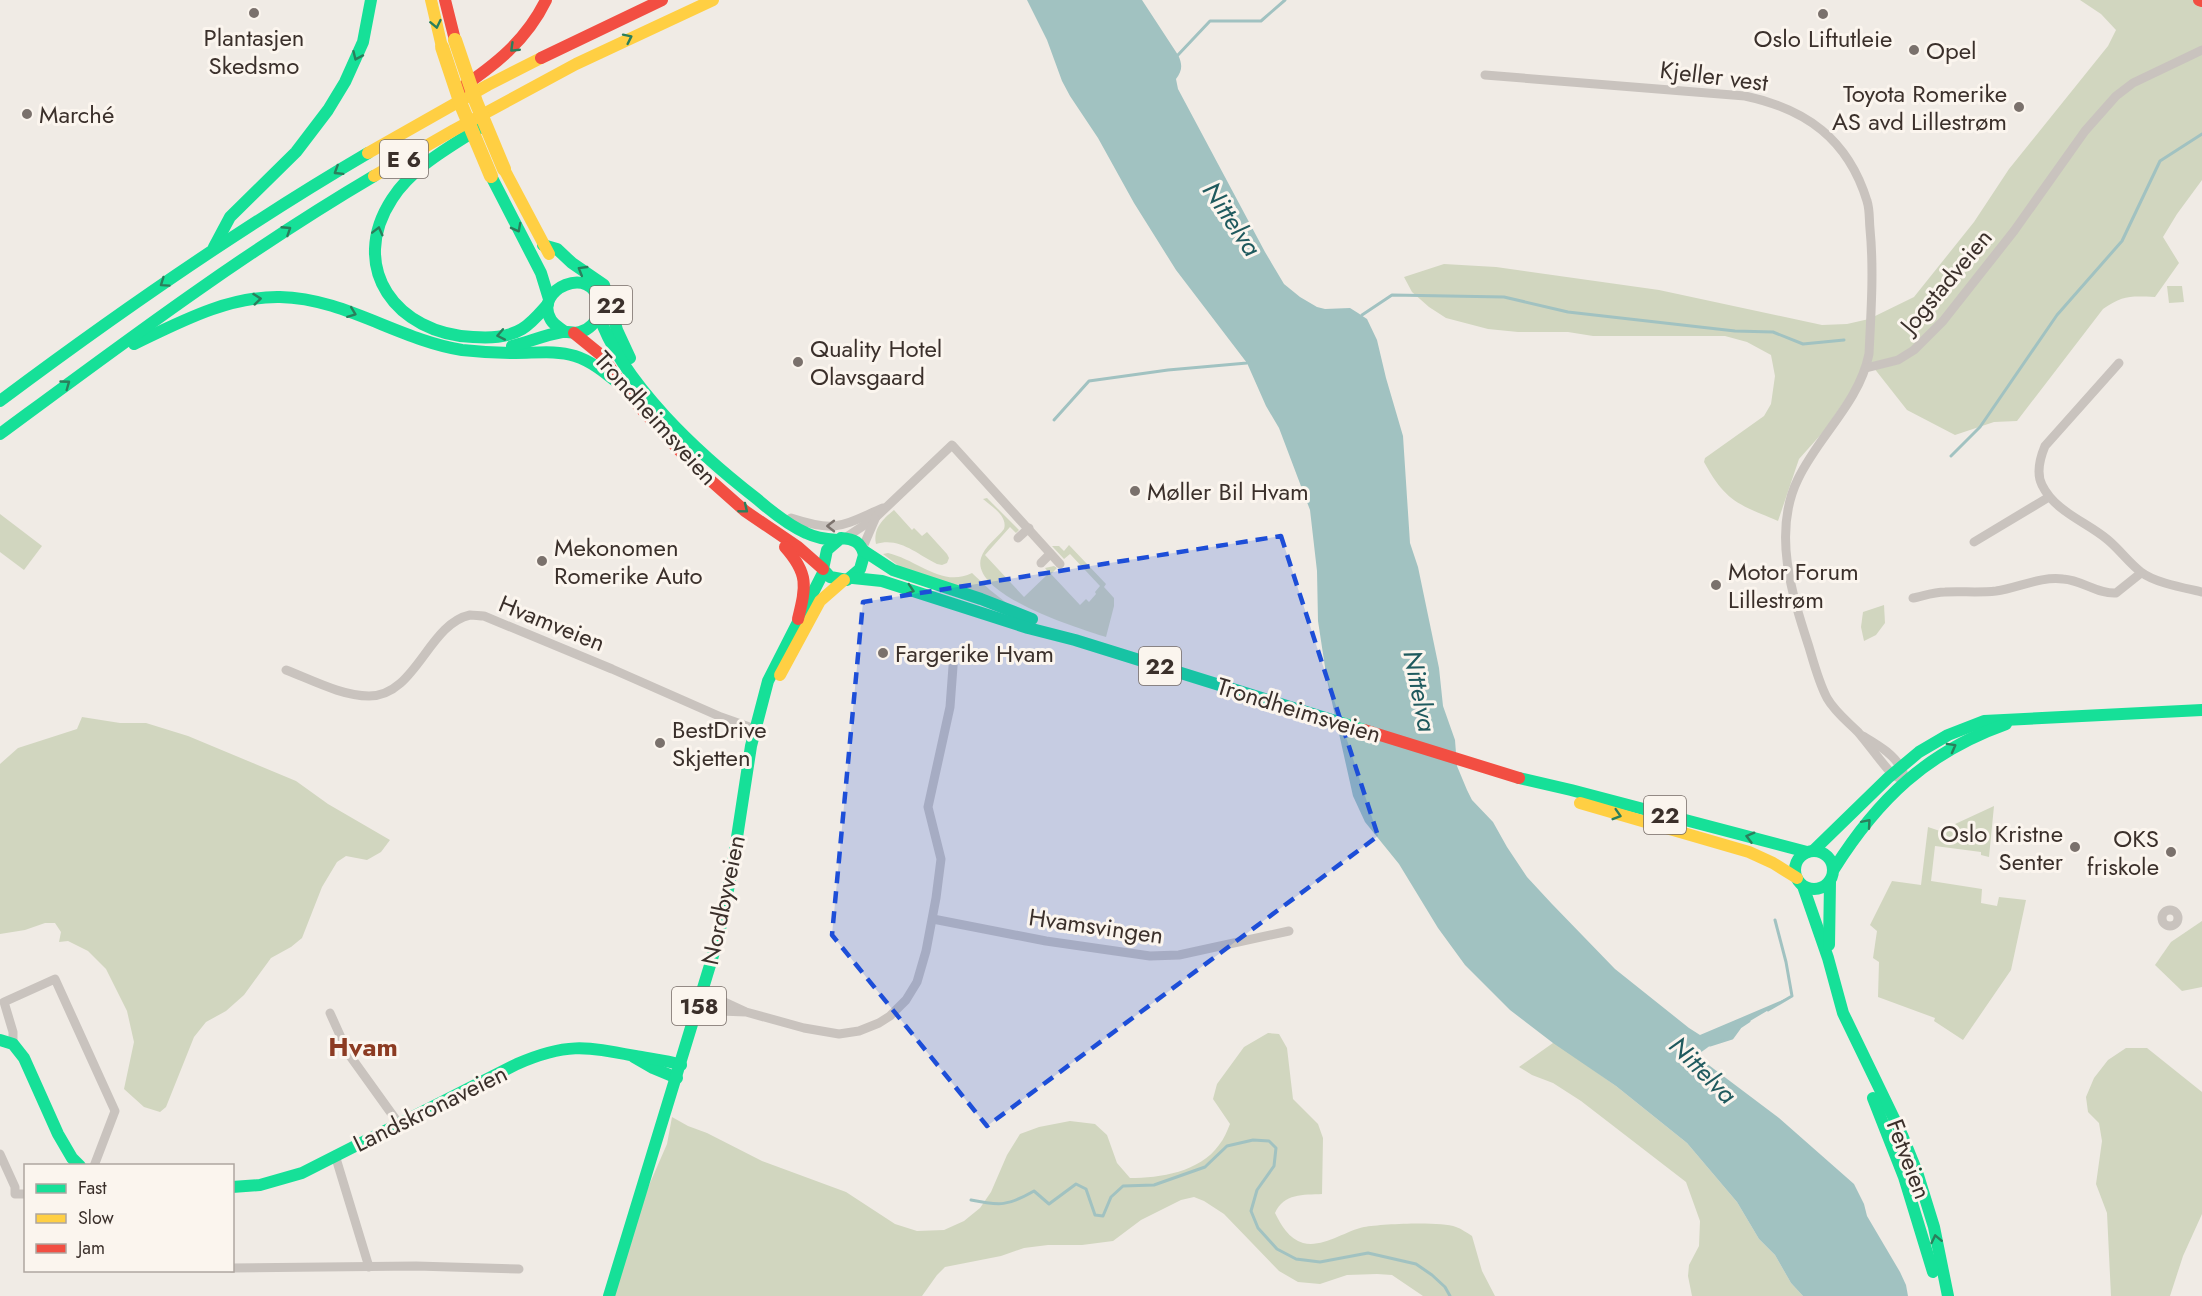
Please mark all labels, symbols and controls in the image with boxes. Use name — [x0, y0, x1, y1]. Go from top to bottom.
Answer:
marker: Plantasjen Skedsmo — [247, 6, 261, 20]
marker: Oslo Liftutleie — [1816, 7, 1830, 21]
one-way arrow — [429, 18, 442, 28]
place label: Plantasjen Skedsmo — [204, 20, 304, 83]
place label: Oslo Liftutleie — [1754, 21, 1892, 56]
place label: Opel — [1926, 33, 1977, 68]
one-way arrow — [622, 34, 633, 46]
one-way arrow — [511, 41, 521, 52]
marker: Opel — [1907, 43, 1921, 57]
one-way arrow — [352, 50, 364, 61]
street label: Kjeller vest — [1658, 52, 1770, 100]
place label: Toyota Romerike AS avd Lillestrøm — [1832, 76, 2007, 139]
place label: Marché — [39, 97, 114, 132]
marker: Toyota Romerike AS avd Lillestrøm — [2012, 100, 2026, 114]
marker: Marché — [20, 107, 34, 121]
road number: E 6 — [380, 140, 428, 178]
one-way arrow — [334, 163, 344, 175]
water label: Nittelva — [1193, 174, 1271, 264]
street label: Jogstadveien — [1890, 221, 2000, 343]
one-way arrow — [510, 222, 521, 232]
one-way arrow — [281, 226, 291, 238]
one-way arrow — [370, 226, 383, 236]
one-way arrow — [578, 265, 588, 277]
one-way arrow — [159, 276, 170, 287]
road number: 22 — [590, 286, 632, 324]
one-way arrow — [253, 293, 262, 306]
one-way arrow — [346, 305, 357, 318]
one-way arrow — [496, 328, 506, 341]
place label: Quality Hotel Olavsgaard — [810, 331, 942, 394]
street label: Trondheimsveien — [586, 343, 726, 493]
marker: Quality Hotel Olavsgaard — [791, 355, 805, 369]
one-way arrow — [60, 381, 71, 392]
place label: Møller Bil Hvam — [1147, 474, 1309, 509]
marker: Møller Bil Hvam — [1128, 484, 1142, 498]
one-way arrow — [737, 502, 748, 513]
one-way arrow — [826, 520, 835, 532]
place label: Mekonomen Romerike Auto — [554, 530, 703, 593]
marker: Mekonomen Romerike Auto — [535, 554, 549, 568]
place label: Motor Forum Lillestrøm — [1728, 554, 1859, 617]
marker: Motor Forum Lillestrøm — [1709, 578, 1723, 592]
one-way arrow — [904, 583, 915, 595]
street label: Hvamveien — [494, 586, 610, 660]
place label: Fargerike Hvam — [895, 636, 1054, 671]
marker: Fargerike Hvam — [876, 646, 890, 660]
road number: 22 — [1139, 647, 1181, 685]
water label: Nittelva — [1393, 647, 1447, 736]
street label: Trondheimsveien — [1213, 668, 1385, 752]
place label: BestDrive Skjetten — [672, 712, 767, 775]
marker: BestDrive Skjetten — [653, 736, 667, 750]
one-way arrow — [1946, 743, 1956, 754]
road number: 22 — [1644, 796, 1686, 834]
one-way arrow — [1612, 808, 1622, 820]
place label: Oslo Kristne Senter — [1940, 816, 2064, 879]
one-way arrow — [1860, 819, 1871, 830]
place label: OKS friskole — [2087, 821, 2159, 884]
street label: Nordbyveien — [692, 832, 754, 968]
one-way arrow — [1746, 832, 1756, 844]
marker: Oslo Kristne Senter — [2068, 840, 2082, 854]
marker: OKS friskole — [2164, 845, 2178, 859]
street label: Hvamsvingen — [1026, 899, 1166, 953]
road number: 158 — [672, 987, 726, 1025]
water label: Nittelva — [1660, 1027, 1746, 1113]
district label: Hvam — [328, 1028, 398, 1066]
street label: Landskronaveien — [347, 1056, 513, 1160]
street label: Fetveien — [1878, 1114, 1940, 1204]
legend — [24, 1164, 234, 1272]
text: Fast — [78, 1175, 107, 1201]
text: Slow — [78, 1205, 115, 1231]
one-way arrow — [1930, 1234, 1943, 1244]
text: Jam — [76, 1235, 105, 1261]

